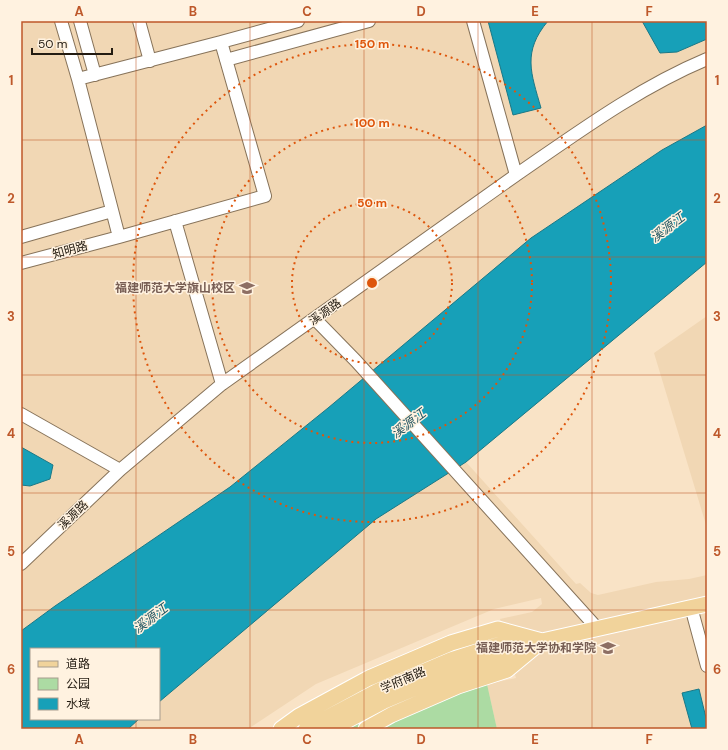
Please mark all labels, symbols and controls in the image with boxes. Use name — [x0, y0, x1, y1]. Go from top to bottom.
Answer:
text: A — [74, 3, 84, 20]
text: B — [189, 3, 197, 20]
text: C — [302, 3, 312, 20]
text: D — [416, 3, 426, 20]
text: E — [531, 3, 539, 20]
text: F — [645, 3, 653, 20]
scale bar — [32, 30, 112, 56]
text: 50 m — [38, 36, 67, 52]
text: 150 m — [355, 36, 389, 52]
text: 1 — [9, 72, 13, 89]
text: 1 — [715, 72, 719, 89]
text: 100 m — [354, 115, 390, 131]
text: 2 — [7, 190, 15, 207]
text: 2 — [713, 190, 721, 207]
text: 50 m — [357, 195, 387, 211]
water label: 溪源江 — [647, 208, 690, 246]
street label: 知明路 — [51, 238, 89, 262]
centre of rings — [365, 276, 379, 290]
school or university icon: 福建师范大学旗山校区 — [238, 279, 256, 297]
place label: 福建师范大学旗山校区 — [115, 280, 235, 296]
street label: 溪源路 — [306, 295, 344, 329]
text: 3 — [7, 308, 15, 325]
text: 3 — [713, 308, 721, 325]
water label: 溪源江 — [388, 404, 431, 442]
text: 4 — [7, 425, 15, 442]
text: 4 — [713, 425, 721, 442]
street label: 溪源路 — [54, 497, 92, 533]
text: 5 — [7, 543, 15, 560]
text: 5 — [713, 543, 721, 560]
water label: 溪源江 — [130, 599, 173, 637]
school or university icon: 福建师范大学协和学院 — [599, 639, 617, 657]
place label: 福建师范大学协和学院 — [476, 640, 596, 656]
legend — [30, 648, 160, 720]
text: 道路 — [66, 656, 90, 672]
text: 6 — [7, 661, 15, 678]
text: 6 — [713, 661, 721, 678]
street label: 学府南路 — [378, 663, 428, 697]
text: 公园 — [66, 676, 90, 692]
text: 水域 — [66, 696, 90, 712]
text: A — [74, 731, 84, 748]
text: B — [189, 731, 197, 748]
text: C — [302, 731, 312, 748]
text: D — [416, 731, 426, 748]
text: E — [531, 731, 539, 748]
text: F — [645, 731, 653, 748]

